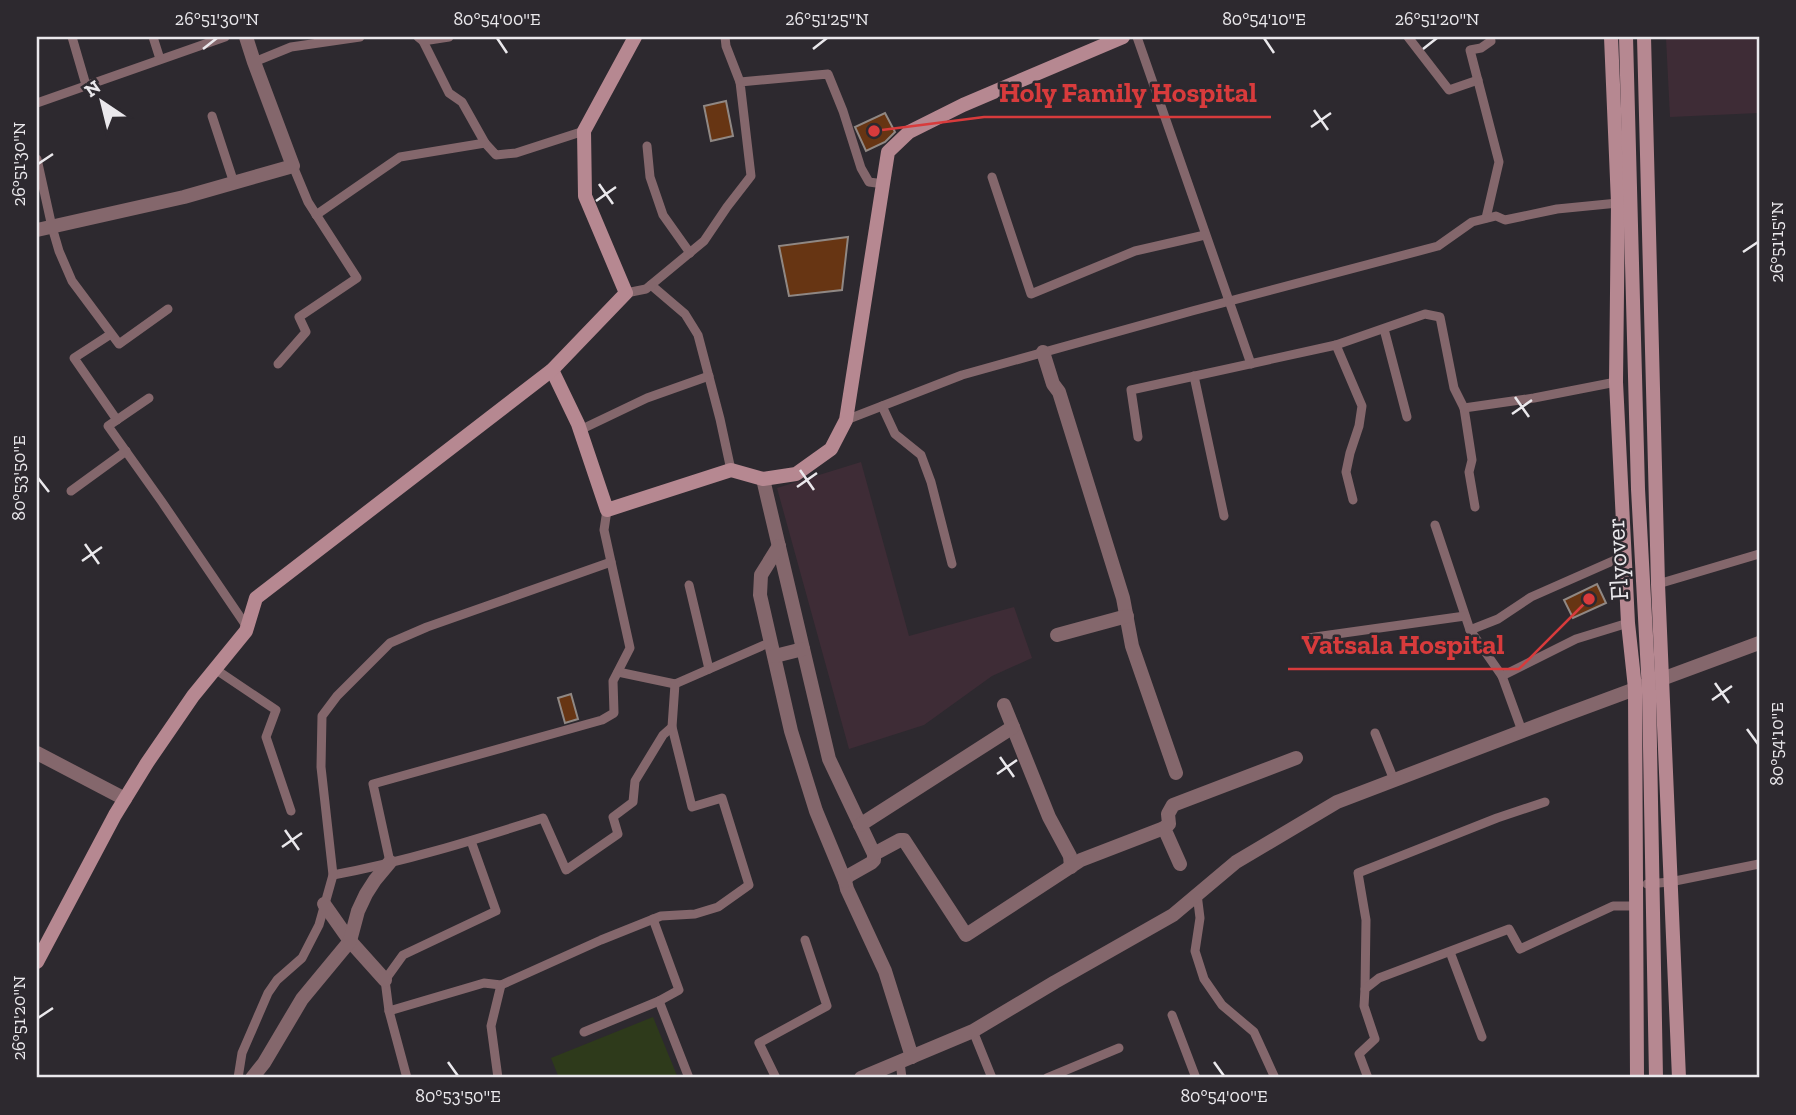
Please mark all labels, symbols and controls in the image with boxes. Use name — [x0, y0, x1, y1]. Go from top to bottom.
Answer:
text: 26°51'30"N — [175, 8, 259, 30]
text: 80°54'00"E — [453, 8, 541, 30]
text: 26°51'25"N — [785, 8, 869, 30]
text: 80°54'10"E — [1222, 8, 1306, 30]
text: 26°51'20"N — [1395, 8, 1479, 30]
north arrow — [66, 66, 136, 136]
callout: Holy Family Hospital — [984, 68, 1271, 117]
text: N — [80, 75, 105, 102]
text: Holy Family Hospital — [999, 76, 1257, 109]
text: 26°51'30"N — [8, 122, 30, 206]
text: 26°51'15"N — [1766, 201, 1788, 283]
text: 80°53'50"E — [8, 435, 30, 521]
street label: Flyover — [1599, 517, 1635, 601]
callout: Vatsala Hospital — [1288, 620, 1519, 669]
text: Vatsala Hospital — [1302, 628, 1504, 661]
text: 80°54'10"E — [1766, 702, 1788, 786]
text: 26°51'20"N — [8, 976, 30, 1060]
text: 80°53'50"E — [415, 1085, 501, 1107]
text: 80°54'00"E — [1180, 1085, 1268, 1107]

